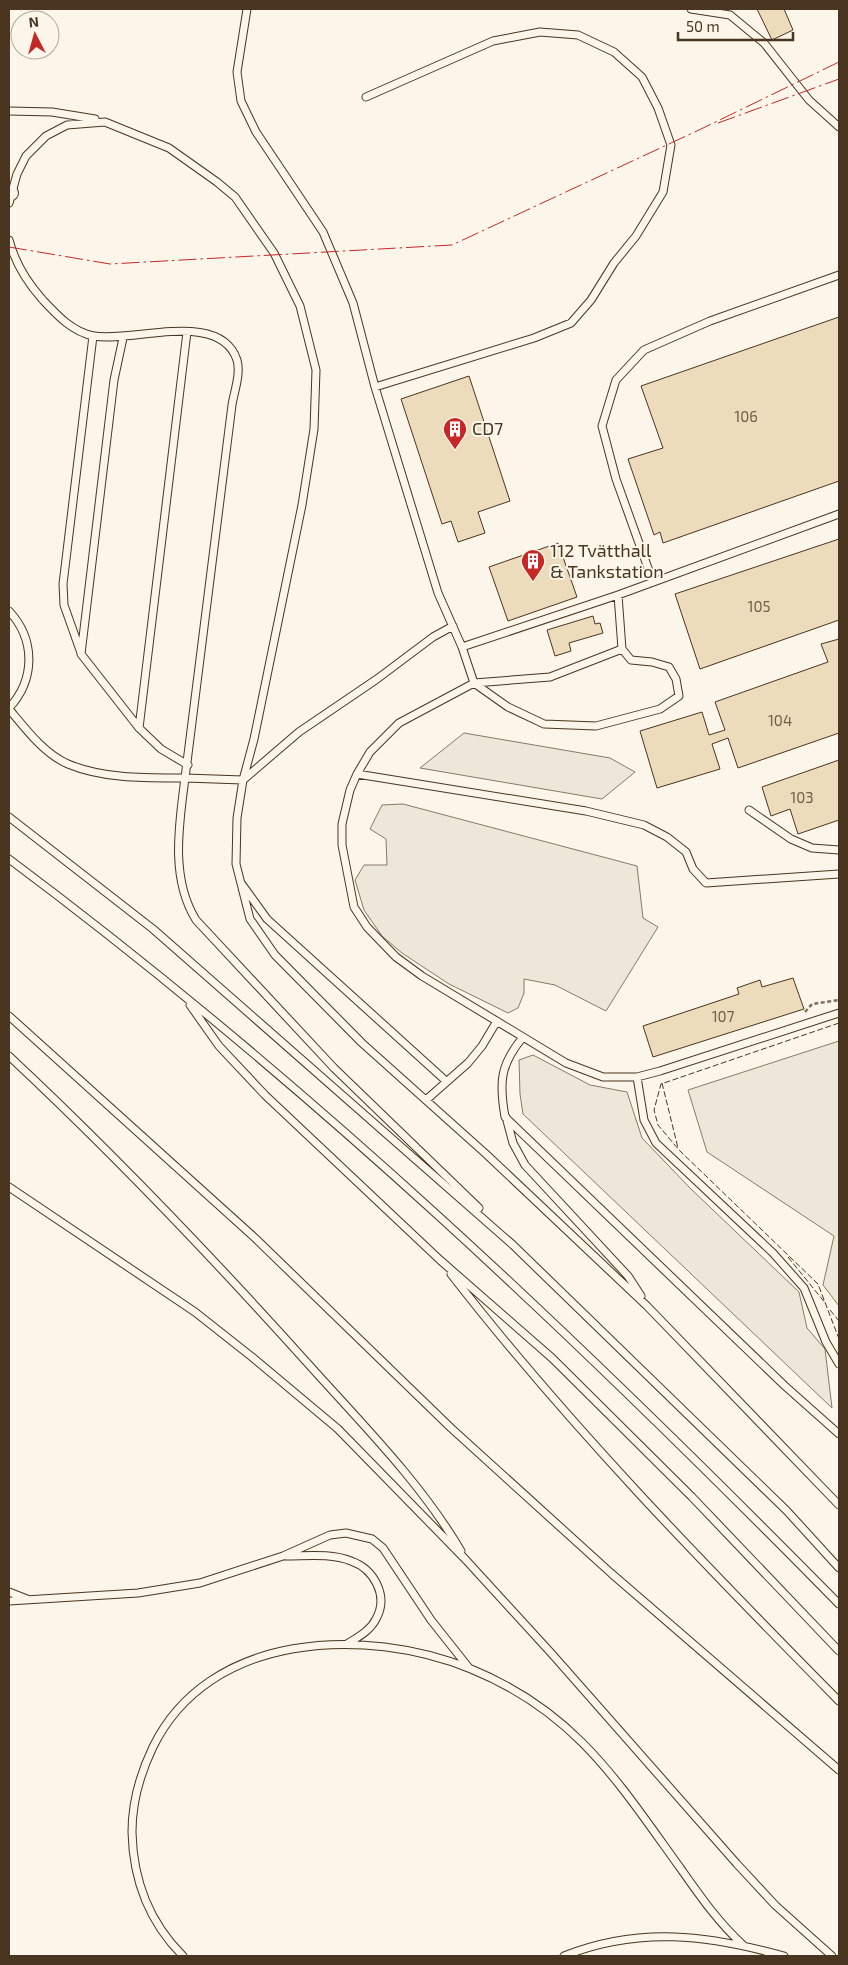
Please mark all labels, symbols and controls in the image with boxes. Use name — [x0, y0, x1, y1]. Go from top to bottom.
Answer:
north arrow — [10, 10, 60, 60]
scale bar — [678, 10, 793, 42]
text: N — [28, 13, 40, 31]
text: 50 m — [686, 17, 720, 35]
house number: 106 — [734, 407, 758, 425]
building icon: CD7 — [442, 416, 468, 450]
place label: CD7 — [472, 417, 503, 439]
place label: 112 Tvätthall & Tankstation — [550, 539, 664, 582]
building icon: 112 Tvätthall & Tankstation — [520, 548, 546, 582]
house number: 105 — [747, 597, 771, 615]
house number: 104 — [768, 711, 792, 729]
house number: 103 — [790, 788, 814, 806]
house number: 107 — [712, 1007, 735, 1025]

